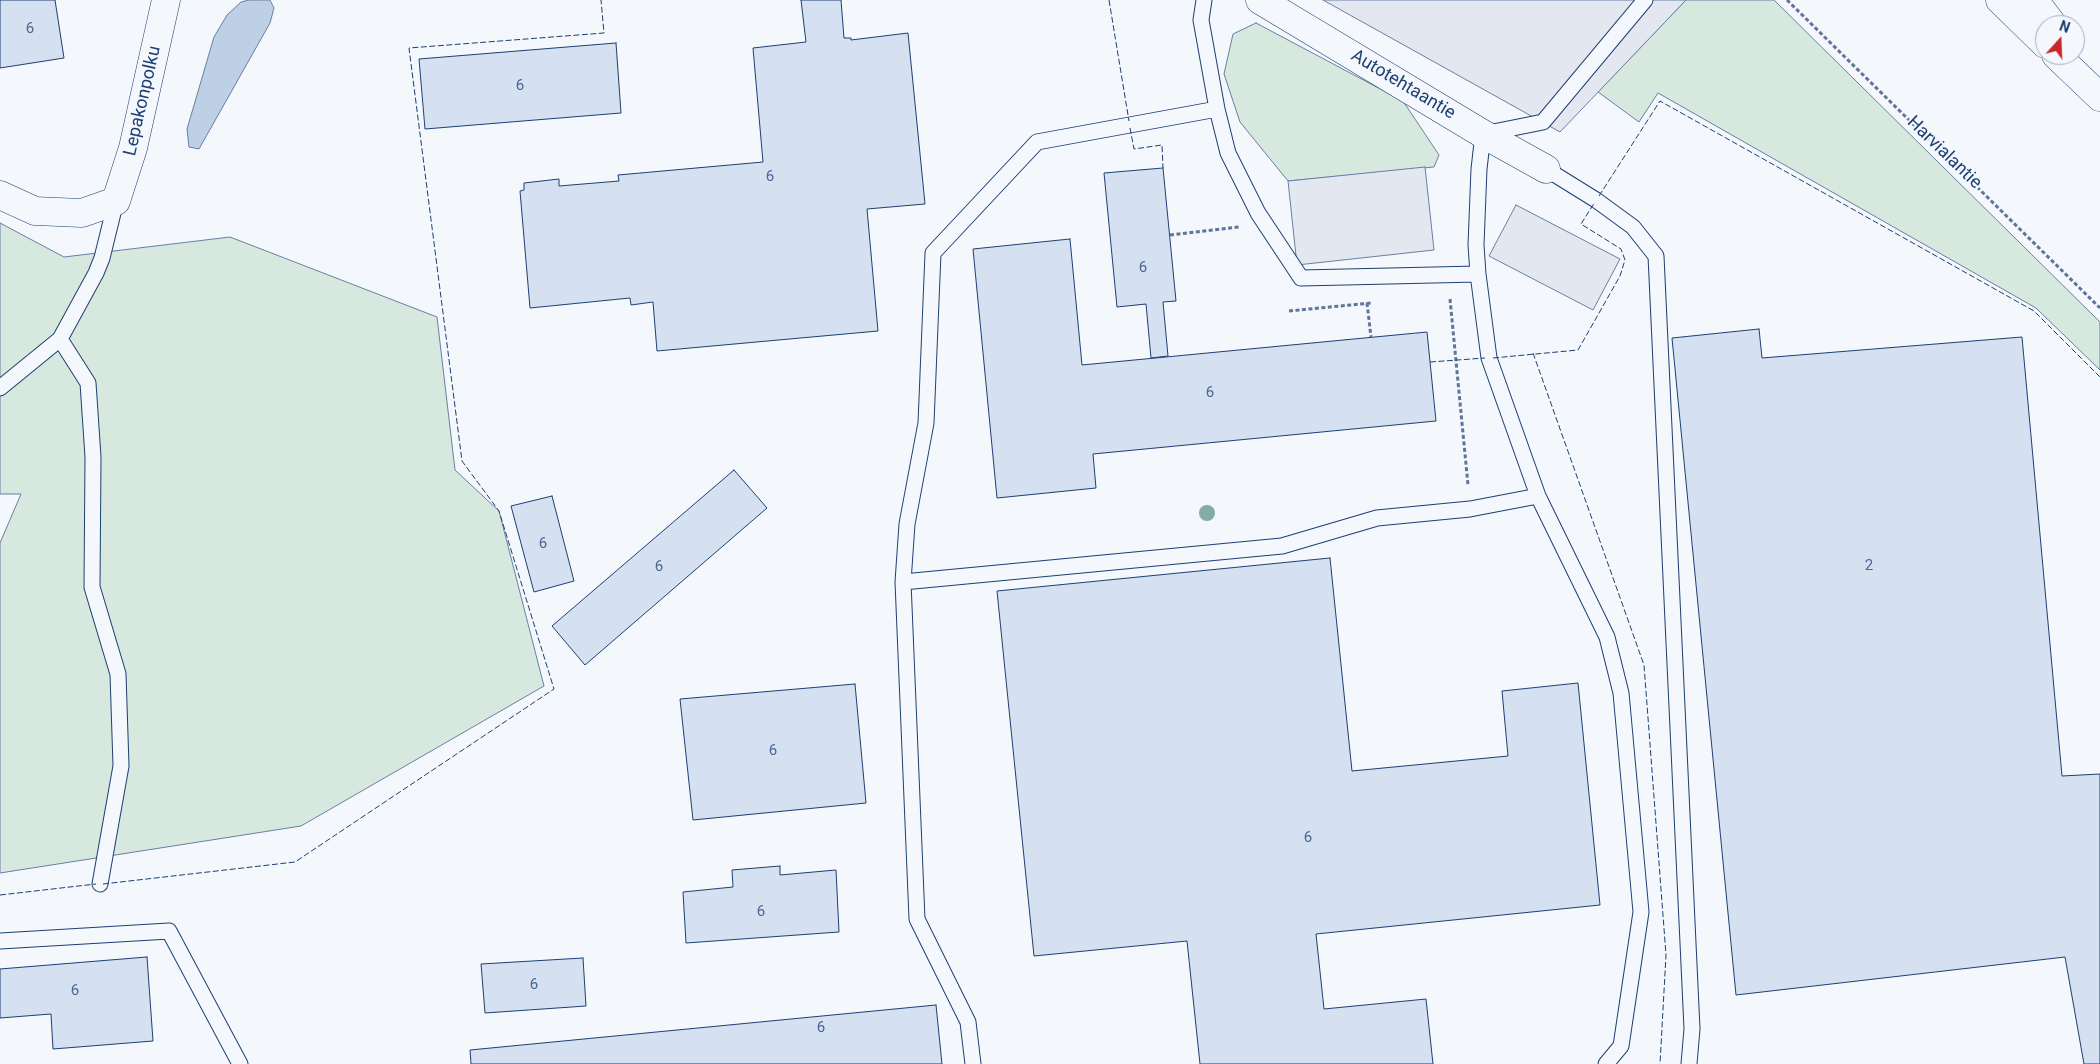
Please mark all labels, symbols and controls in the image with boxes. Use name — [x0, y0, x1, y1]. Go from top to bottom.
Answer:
north arrow — [2035, 15, 2085, 65]
text: N — [2057, 18, 2072, 36]
house number: 6 — [26, 20, 34, 38]
street label: Lepakonpolku — [120, 44, 166, 158]
street label: Autotehtaantie — [1347, 45, 1459, 125]
house number: 6 — [516, 77, 524, 95]
street label: Harvialantie — [1902, 112, 1986, 194]
house number: 6 — [766, 168, 774, 186]
house number: 6 — [1139, 259, 1147, 277]
house number: 6 — [1206, 384, 1214, 402]
house number: 6 — [539, 535, 547, 553]
house number: 2 — [1865, 557, 1873, 575]
house number: 6 — [655, 558, 663, 576]
house number: 6 — [769, 742, 777, 760]
house number: 6 — [1304, 829, 1312, 847]
house number: 6 — [757, 903, 765, 921]
house number: 6 — [530, 976, 538, 994]
house number: 6 — [71, 982, 79, 1000]
house number: 6 — [817, 1019, 825, 1037]

